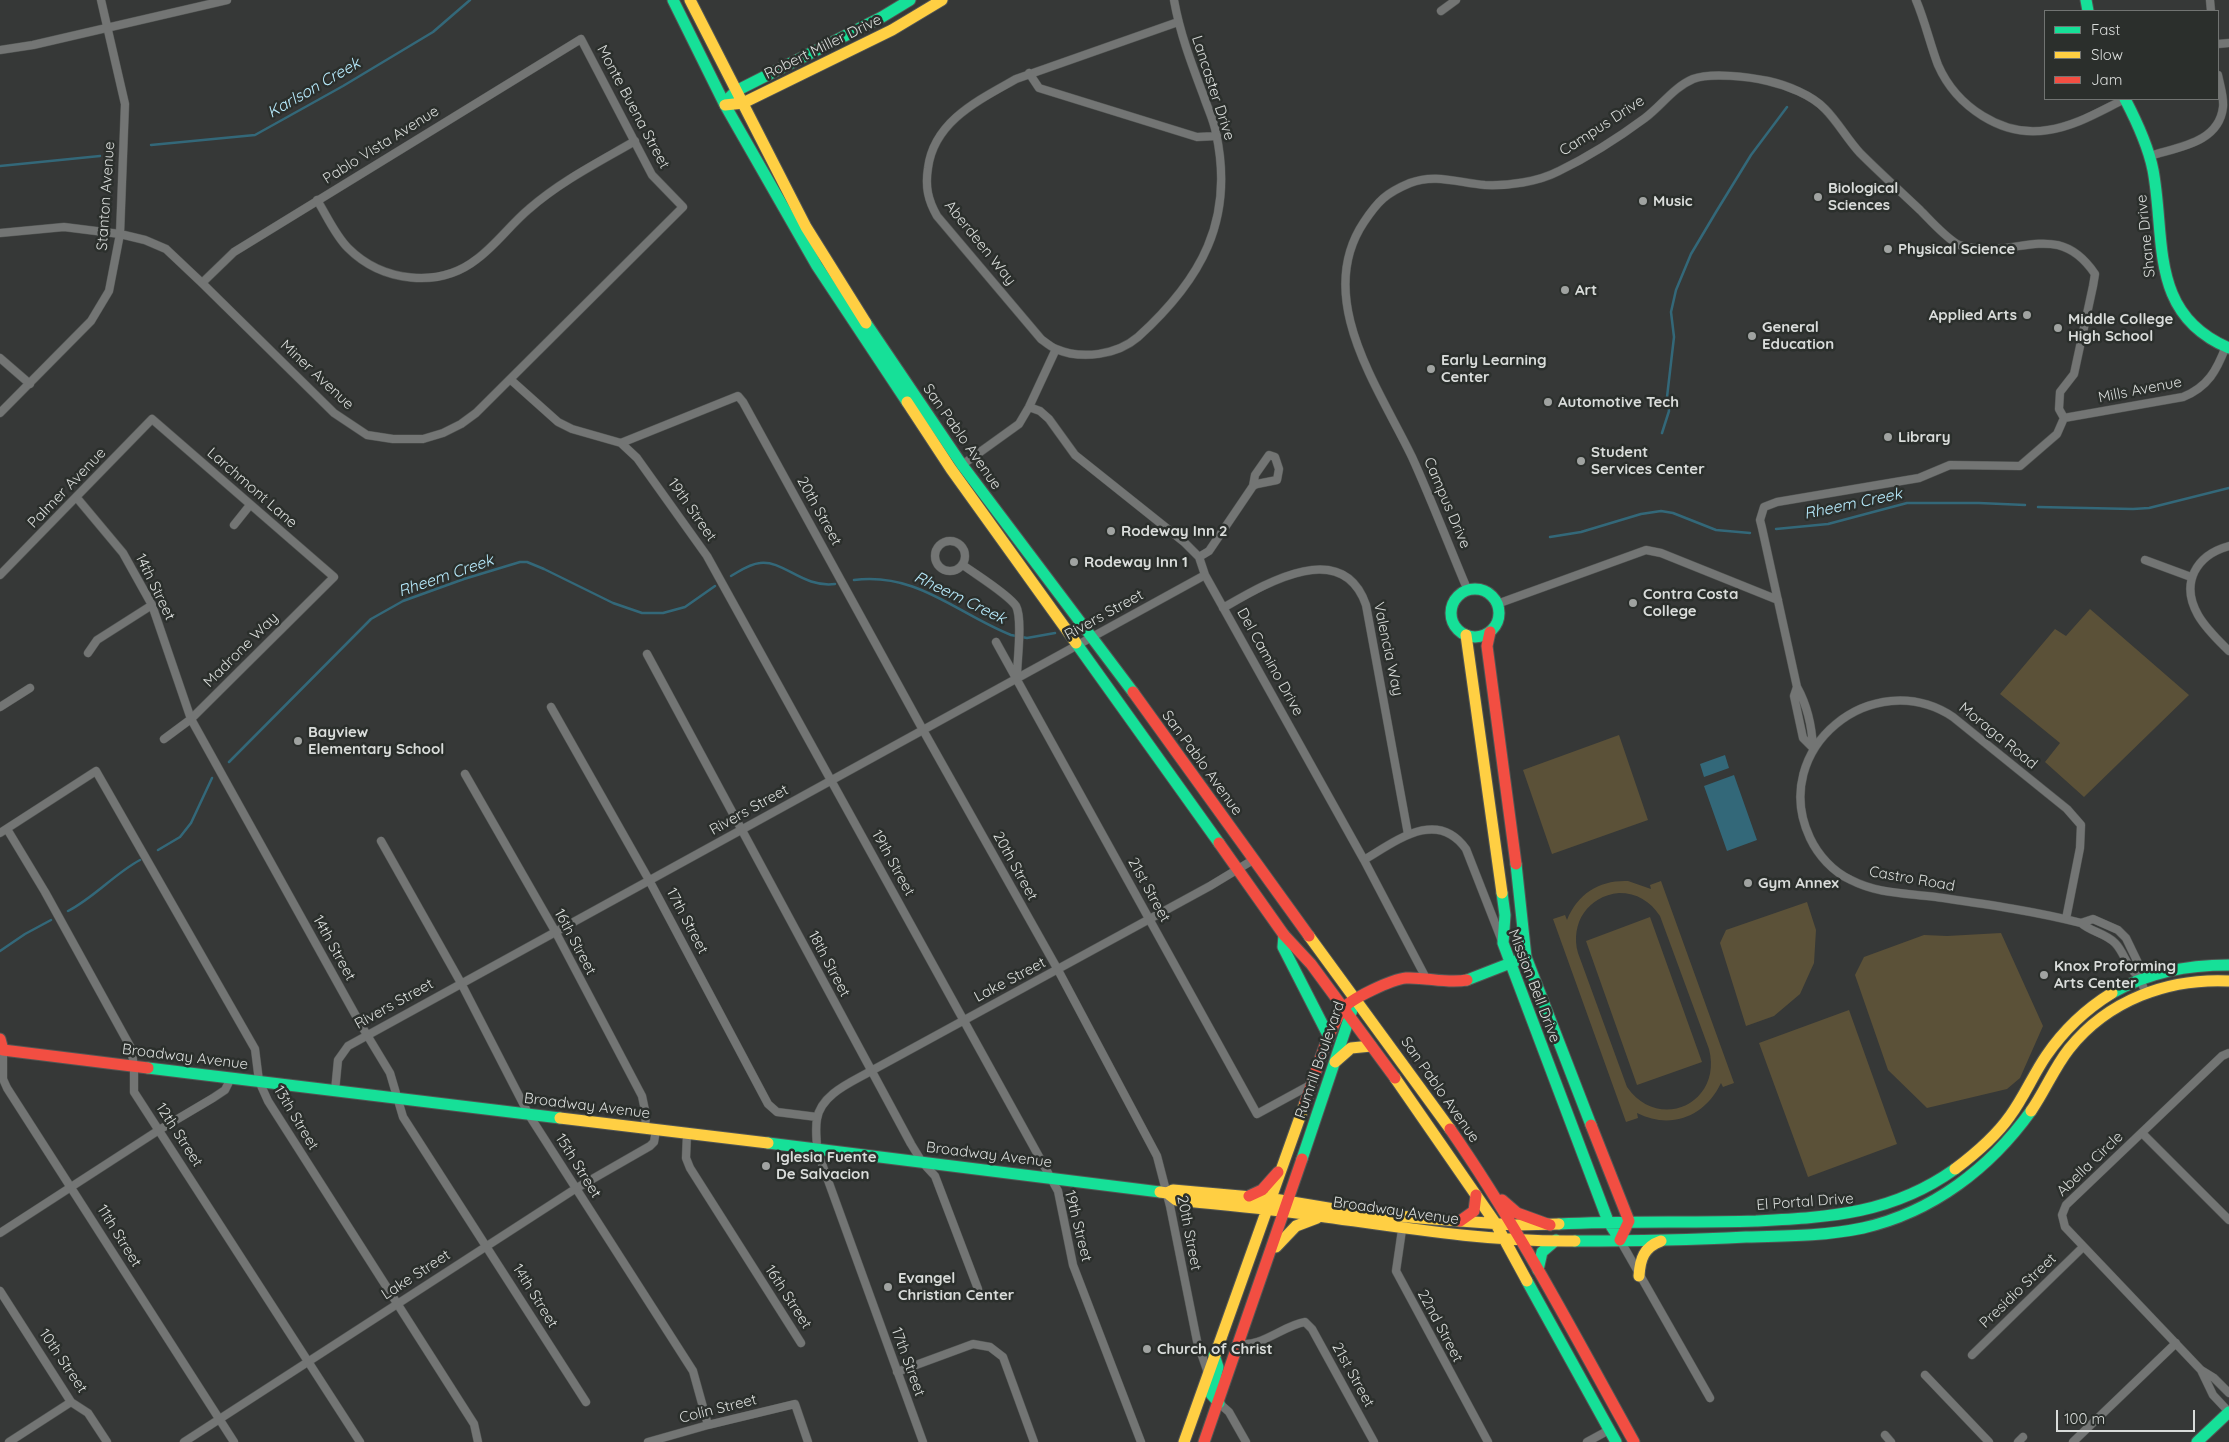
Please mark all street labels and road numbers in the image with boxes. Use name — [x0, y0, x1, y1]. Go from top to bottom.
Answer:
street label: Robert Miller Drive — [761, 11, 885, 83]
street label: Lancaster Drive — [1188, 33, 1238, 143]
street label: Monte Buena Street — [593, 42, 673, 172]
street label: Campus Drive — [1556, 92, 1648, 160]
street label: Pablo Vista Avenue — [320, 102, 442, 188]
street label: Stanton Avenue — [93, 141, 119, 251]
street label: Shane Drive — [2133, 194, 2159, 278]
street label: Aberdeen Way — [940, 197, 1020, 289]
street label: Miner Avenue — [277, 336, 357, 414]
street label: Mills Avenue — [2097, 373, 2183, 407]
street label: San Pablo Avenue — [919, 381, 1005, 493]
street label: Palmer Avenue — [24, 444, 110, 532]
street label: Larchmont Lane — [203, 444, 301, 532]
street label: Campus Drive — [1420, 455, 1474, 551]
street label: 20th Street — [793, 473, 845, 549]
street label: 19th Street — [664, 475, 720, 545]
street label: 14th Street — [131, 551, 179, 623]
street label: Rivers Street — [1061, 586, 1147, 644]
street label: Valencia Way — [1369, 600, 1407, 698]
street label: Del Camino Drive — [1233, 605, 1307, 719]
street label: Madrone Way — [200, 609, 282, 691]
street label: Moraga Road — [1955, 699, 2041, 773]
street label: San Pablo Avenue — [1158, 707, 1246, 819]
street label: Rivers Street — [706, 781, 792, 839]
street label: 19th Street — [868, 827, 918, 899]
street label: 20th Street — [989, 828, 1041, 904]
street label: 21st Street — [1124, 855, 1174, 925]
street label: Castro Road — [1868, 863, 1956, 895]
street label: 17th Street — [662, 885, 712, 957]
street label: 16th Street — [550, 906, 600, 978]
street label: 14th Street — [309, 912, 359, 984]
street label: Mission Bell Drive — [1504, 927, 1564, 1045]
street label: 18th Street — [804, 928, 854, 1000]
street label: Lake Street — [971, 954, 1049, 1006]
street label: Rivers Street — [351, 975, 437, 1033]
street label: Rumrill Boulevard — [1292, 999, 1348, 1121]
street label: San Pablo Avenue — [1397, 1034, 1483, 1146]
street label: Broadway Avenue — [121, 1040, 249, 1074]
street label: 13th Street — [270, 1082, 322, 1154]
street label: Broadway Avenue — [523, 1089, 651, 1123]
street label: 12th Street — [152, 1100, 206, 1170]
street label: Abella Circle — [2053, 1128, 2127, 1200]
street label: 15th Street — [551, 1131, 605, 1201]
street label: Broadway Avenue — [925, 1138, 1053, 1172]
street label: 19th Street — [1060, 1189, 1096, 1263]
street label: El Portal Drive — [1756, 1190, 1854, 1214]
street label: Broadway Avenue — [1332, 1193, 1460, 1229]
street label: 20th Street — [1173, 1194, 1205, 1272]
street label: 11th Street — [93, 1202, 145, 1270]
street label: Lake Street — [378, 1246, 454, 1304]
street label: Presidio Street — [1976, 1250, 2060, 1332]
street label: 14th Street — [508, 1261, 562, 1331]
street label: 16th Street — [761, 1262, 815, 1332]
street label: 22nd Street — [1413, 1287, 1467, 1365]
street label: 17th Street — [887, 1325, 929, 1399]
street label: 10th Street — [35, 1326, 91, 1396]
street label: 21st Street — [1328, 1340, 1378, 1410]
street label: Colin Street — [677, 1391, 759, 1427]

